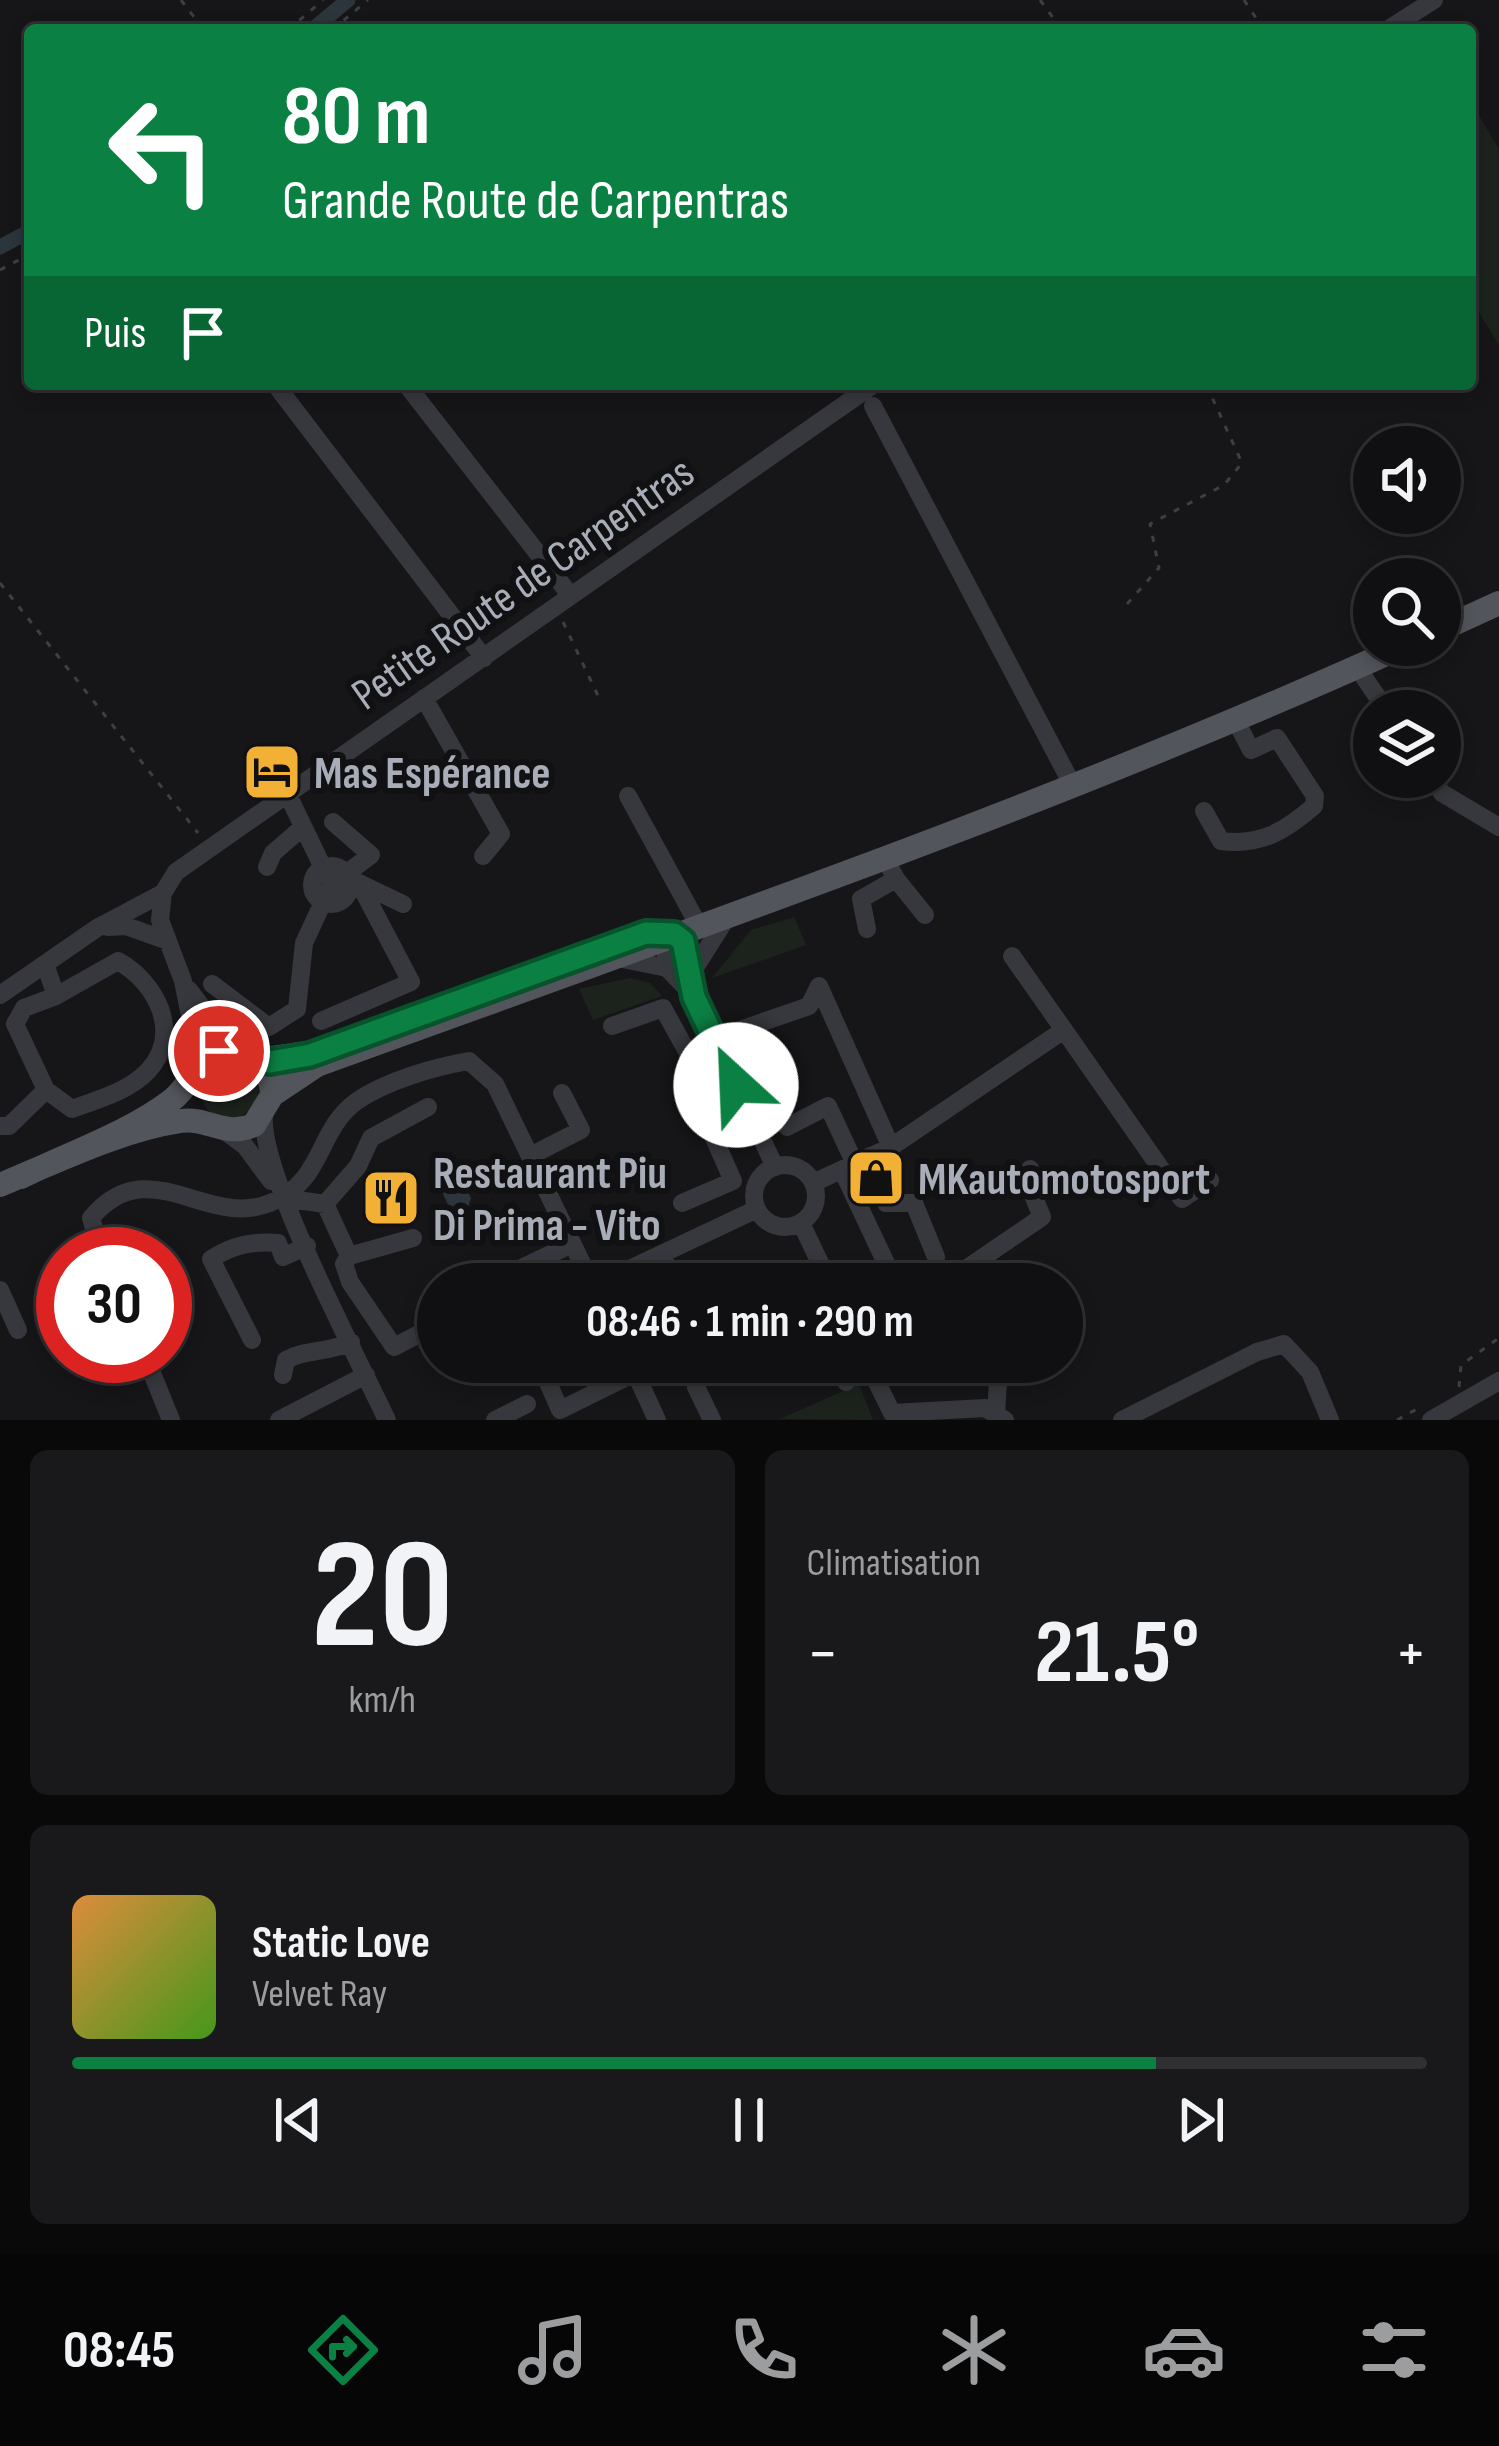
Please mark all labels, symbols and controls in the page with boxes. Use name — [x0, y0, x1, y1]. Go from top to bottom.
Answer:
text: 80 m — [282, 67, 430, 168]
icon: left — [84, 72, 240, 228]
text: Grande Route de Carpentras — [282, 169, 789, 234]
icon: arrive — [170, 300, 236, 366]
text: Puis — [84, 306, 146, 361]
map controls — [1353, 426, 1461, 798]
button: sound — [1353, 426, 1461, 534]
street label: Petite Route de Carpentras — [342, 445, 705, 723]
button: search — [1353, 558, 1461, 666]
button: layers — [1353, 690, 1461, 798]
hotel icon: Mas Espérance — [241, 741, 303, 803]
place label: Mas Espérance — [314, 747, 551, 802]
pin — [168, 1000, 270, 1102]
icon: arrive — [186, 1018, 252, 1084]
position arrow — [673, 1022, 799, 1148]
place label: Restaurant Piu Di Prima - Vito — [433, 1147, 667, 1254]
shop icon: MKautomotosport — [845, 1147, 907, 1209]
place label: MKautomotosport — [918, 1153, 1210, 1208]
restaurant icon: Restaurant Piu Di Prima - Vito — [360, 1167, 422, 1229]
speed limit sign: 30 — [36, 1227, 192, 1383]
text: 08:46 · 1 min · 290 m — [586, 1295, 914, 1350]
text: 20 — [311, 1505, 454, 1692]
text: Climatisation — [807, 1540, 981, 1587]
text: 21.5° — [1034, 1600, 1199, 1708]
text: − — [807, 1615, 839, 1694]
text: + — [1395, 1615, 1427, 1694]
text: km/h — [349, 1677, 416, 1724]
text: Static Love — [252, 1916, 430, 1971]
text: Velvet Ray — [252, 1971, 387, 2018]
icon: previous — [265, 2087, 331, 2153]
icon: pause — [716, 2087, 782, 2153]
icon: next — [1168, 2087, 1234, 2153]
icon: directions — [301, 2308, 385, 2392]
icon: music — [511, 2308, 595, 2392]
icon: phone — [722, 2308, 806, 2392]
icon: climate — [932, 2308, 1016, 2392]
icon: car — [1142, 2308, 1226, 2392]
icon: filters — [1352, 2308, 1436, 2392]
text: 08:45 — [63, 2318, 175, 2383]

